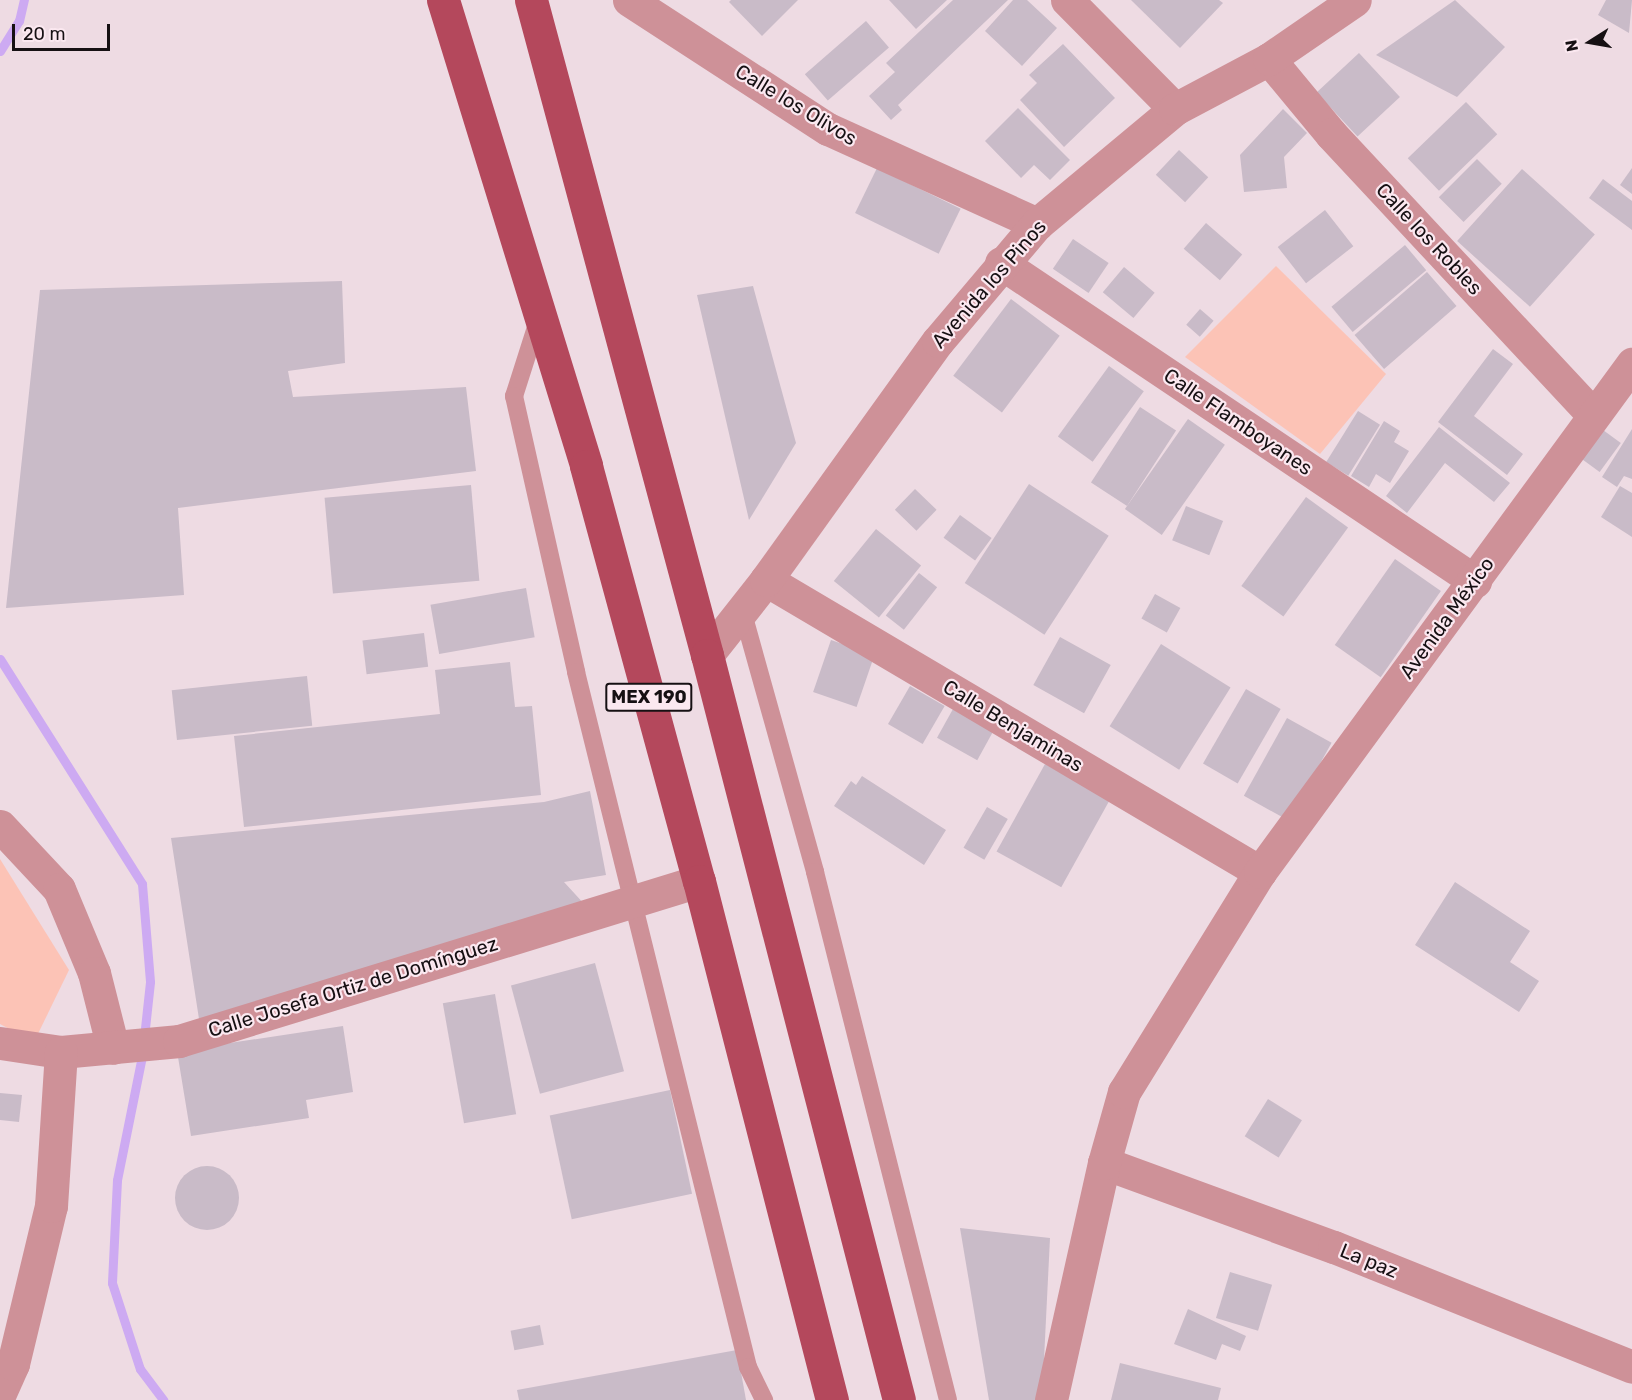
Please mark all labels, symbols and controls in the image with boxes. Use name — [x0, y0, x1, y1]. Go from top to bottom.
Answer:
scale bar — [15, 12, 112, 50]
north arrow — [1560, 12, 1620, 72]
text: 20 m — [23, 23, 65, 45]
text: N — [1561, 38, 1582, 53]
street label: Calle los Olivos — [731, 59, 861, 151]
street label: Calle los Robles — [1371, 178, 1487, 300]
street label: Avenida los Pinos — [927, 215, 1051, 353]
street label: Calle Flamboyanes — [1159, 363, 1317, 481]
street label: Avenida México — [1395, 552, 1499, 684]
street label: Calle Benjaminas — [939, 675, 1087, 777]
road number: MEX 190 — [604, 682, 694, 712]
street label: Calle Josefa Ortiz de Domínguez — [205, 931, 501, 1043]
street label: La paz — [1337, 1239, 1401, 1283]

